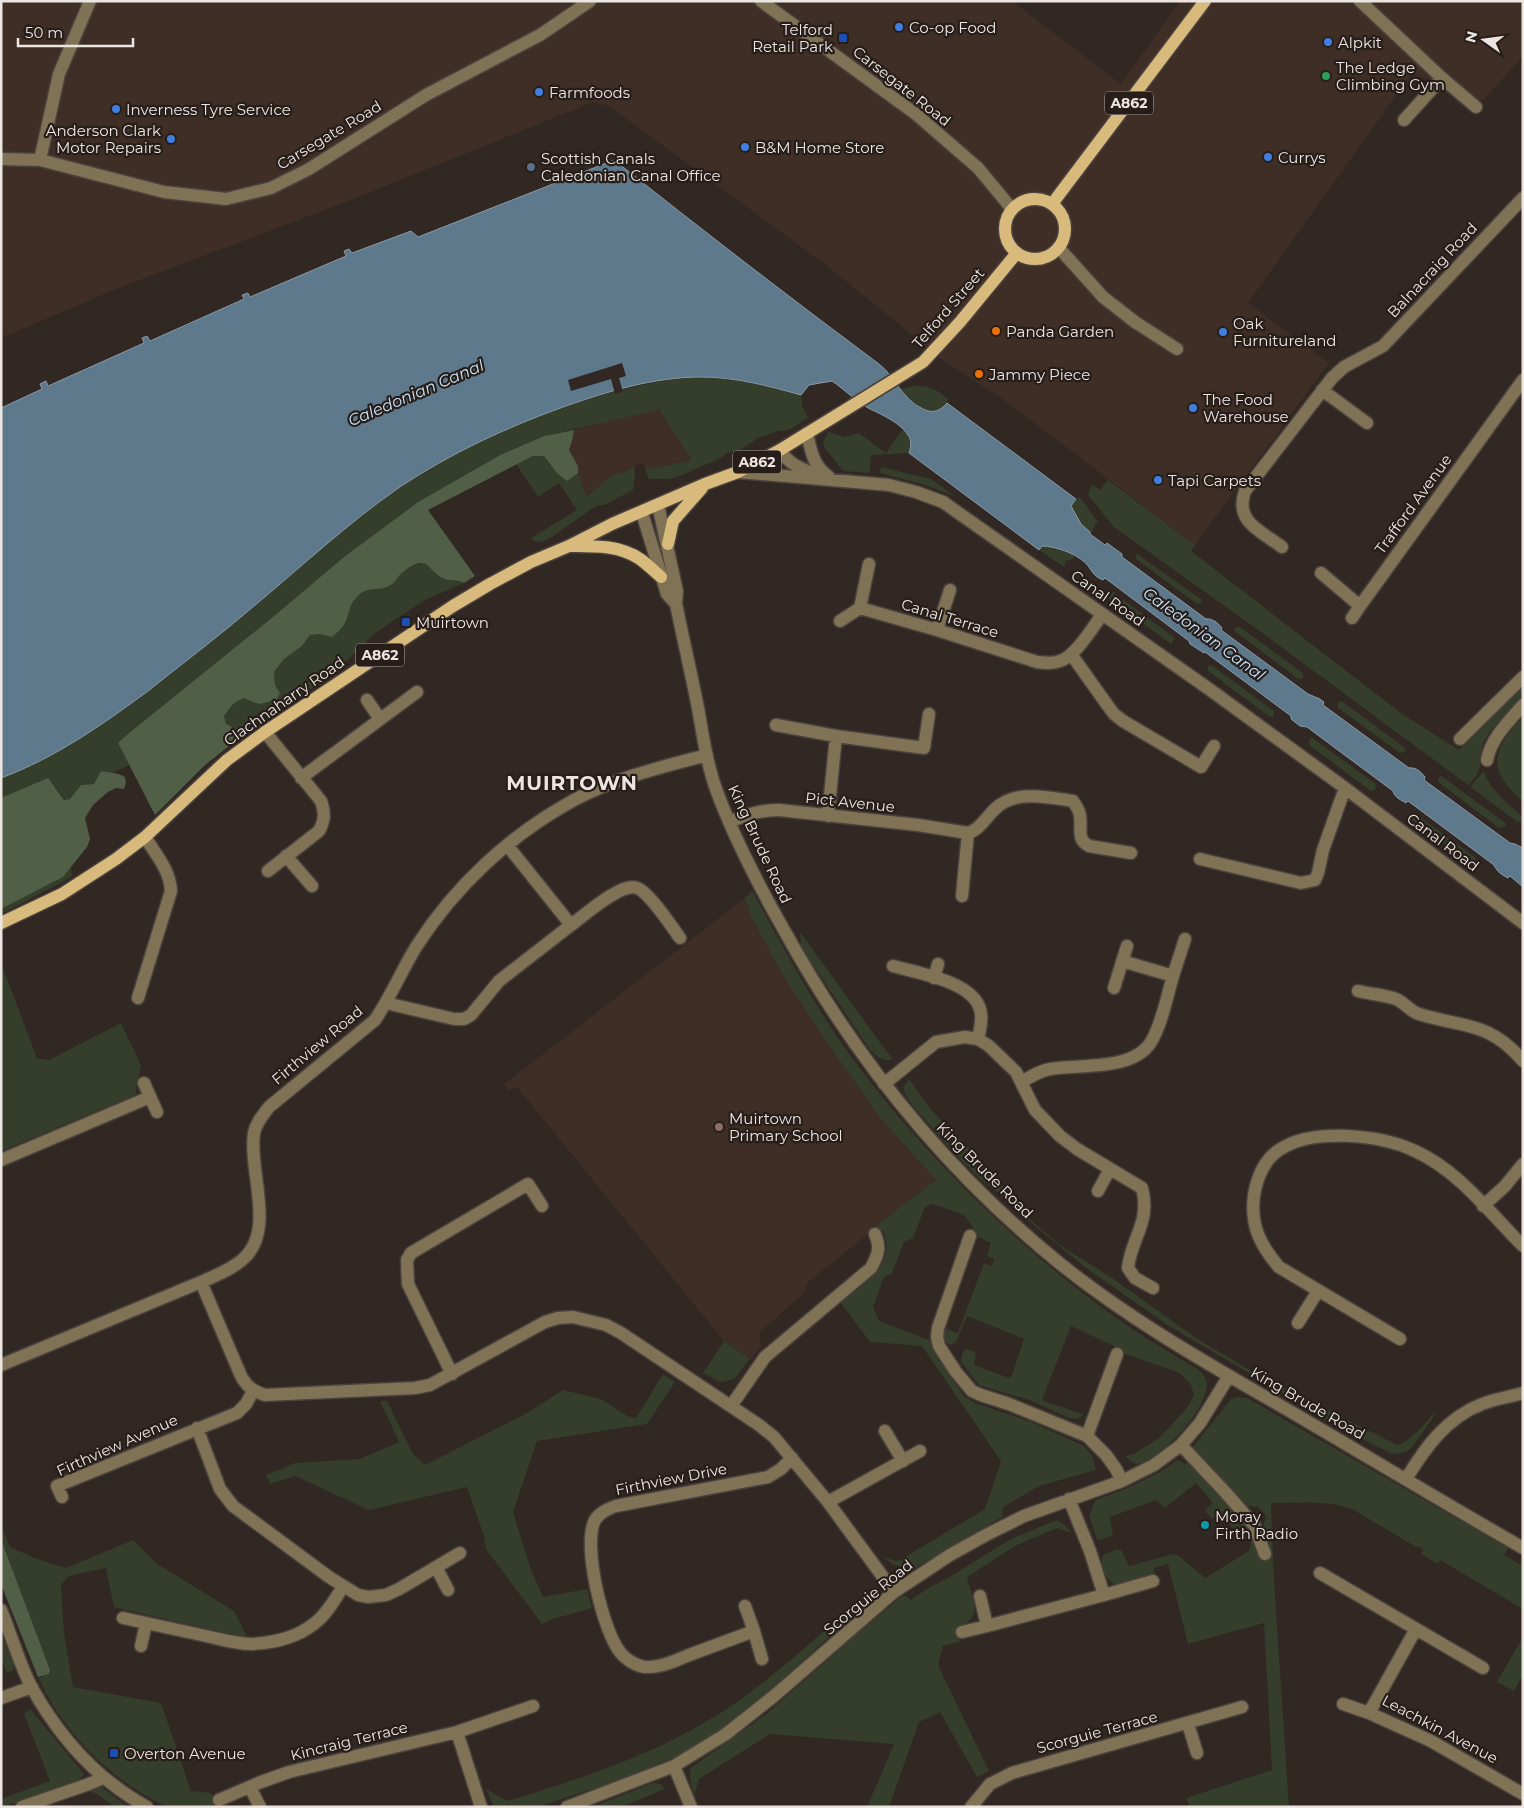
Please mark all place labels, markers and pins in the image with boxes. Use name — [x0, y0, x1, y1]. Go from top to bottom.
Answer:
place label: Co-op Food — [909, 18, 996, 37]
place label: Telford Retail Park — [752, 20, 833, 56]
marker: Co-op Food — [893, 21, 905, 33]
marker: Telford Retail Park — [837, 32, 849, 44]
place label: Alpkit — [1338, 33, 1382, 52]
marker: Alpkit — [1322, 36, 1334, 48]
place label: The Ledge Climbing Gym — [1336, 58, 1445, 94]
marker: The Ledge Climbing Gym — [1320, 70, 1332, 82]
place label: Farmfoods — [549, 83, 630, 102]
marker: Farmfoods — [533, 86, 545, 98]
place label: Inverness Tyre Service — [126, 100, 291, 119]
marker: Inverness Tyre Service — [110, 103, 122, 115]
place label: Anderson Clark Motor Repairs — [46, 121, 161, 157]
marker: Anderson Clark Motor Repairs — [165, 133, 177, 145]
place label: B&M Home Store — [755, 138, 884, 157]
marker: B&M Home Store — [739, 141, 751, 153]
place label: Currys — [1278, 148, 1326, 167]
place label: Scottish Canals Caledonian Canal Office — [541, 149, 721, 185]
marker: Currys — [1262, 151, 1274, 163]
marker: Scottish Canals Caledonian Canal Office — [525, 161, 537, 173]
place label: Oak Furnitureland — [1233, 314, 1337, 350]
place label: Panda Garden — [1006, 322, 1114, 341]
marker: Panda Garden — [990, 325, 1002, 337]
marker: Oak Furnitureland — [1217, 326, 1229, 338]
place label: Jammy Piece — [988, 365, 1090, 384]
marker: Jammy Piece — [973, 368, 985, 380]
place label: The Food Warehouse — [1203, 390, 1289, 426]
marker: The Food Warehouse — [1187, 402, 1199, 414]
place label: Tapi Carpets — [1168, 471, 1261, 490]
marker: Tapi Carpets — [1152, 474, 1164, 486]
place label: Muirtown — [416, 613, 489, 632]
marker: Muirtown — [400, 616, 412, 628]
place label: Muirtown Primary School — [729, 1109, 843, 1145]
marker: Muirtown Primary School — [713, 1121, 725, 1133]
place label: Moray Firth Radio — [1215, 1507, 1298, 1543]
marker: Moray Firth Radio — [1199, 1519, 1211, 1531]
place label: Overton Avenue — [124, 1744, 246, 1763]
marker: Overton Avenue — [108, 1747, 120, 1759]

